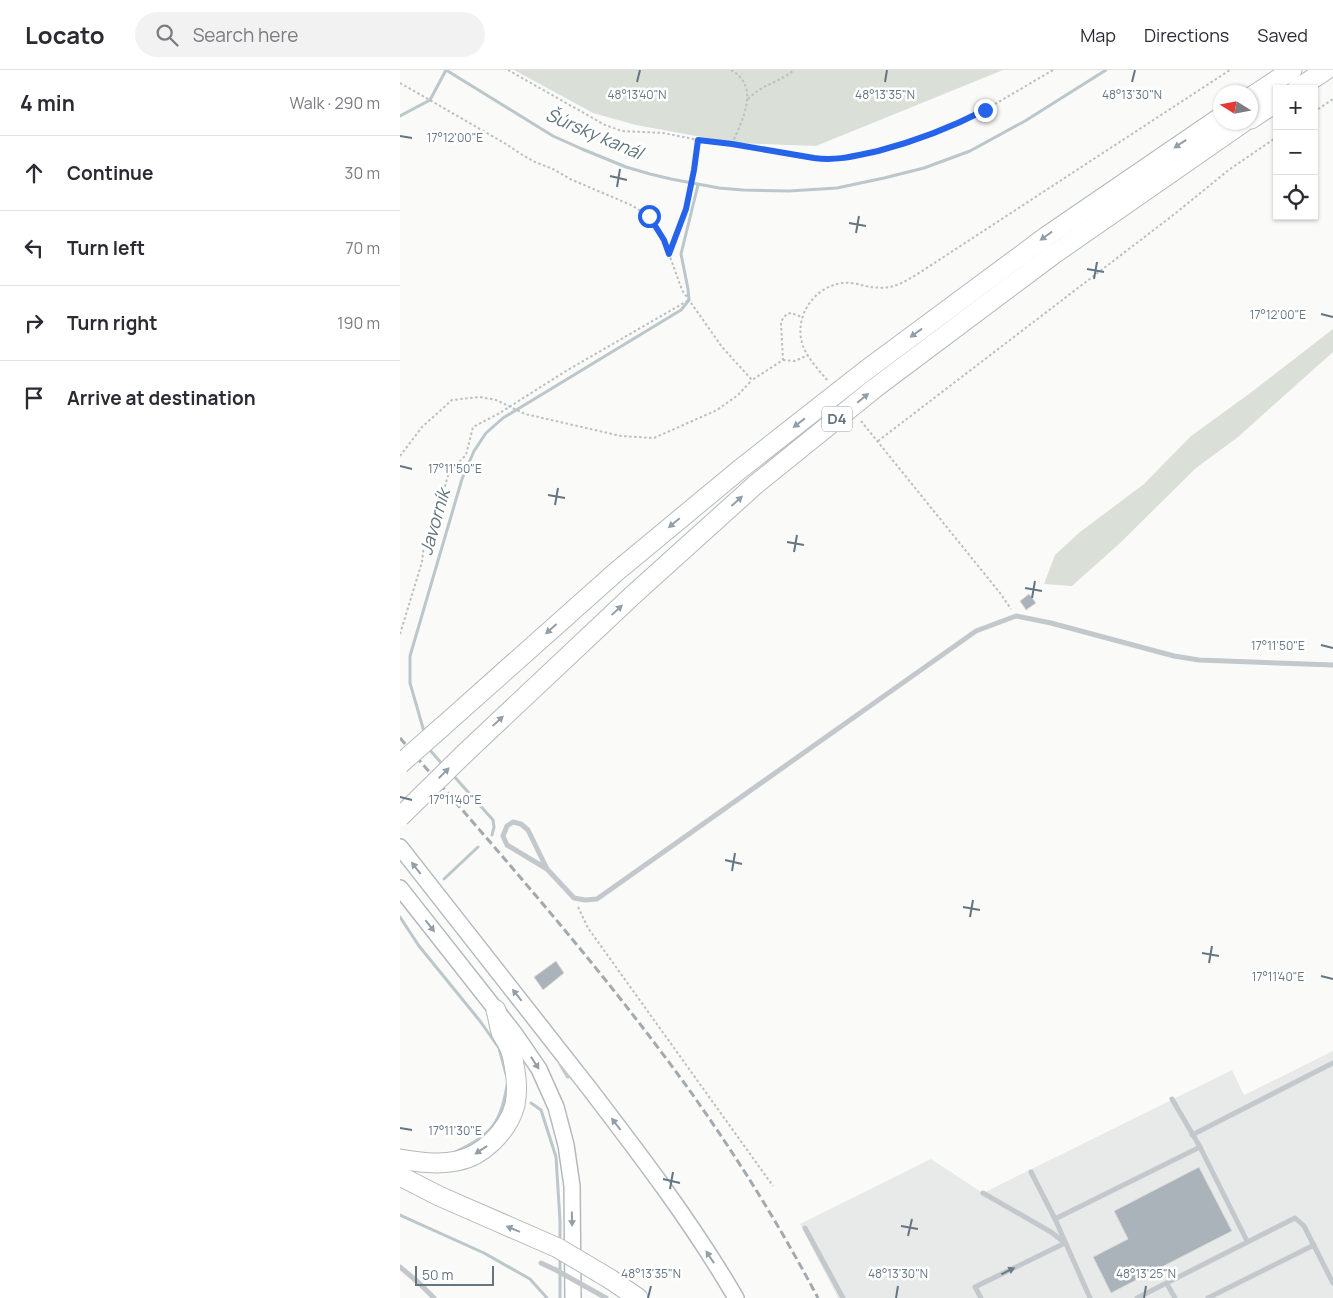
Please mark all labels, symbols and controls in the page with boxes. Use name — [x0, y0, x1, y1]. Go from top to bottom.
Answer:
search box — [135, 12, 485, 57]
text: Locato — [25, 18, 105, 51]
icon: search — [153, 21, 181, 49]
text: Search here — [193, 22, 298, 48]
text: Map — [1080, 23, 1116, 47]
text: Directions — [1144, 23, 1229, 47]
text: Saved — [1257, 23, 1308, 47]
north arrow — [1213, 85, 1258, 130]
map controls — [1273, 85, 1318, 220]
button: + — [1273, 85, 1318, 130]
text: 48°13'40"N — [607, 86, 667, 103]
text: 48°13'35"N — [855, 86, 915, 103]
text: 48°13'30"N — [1102, 86, 1162, 103]
text: 4 min — [20, 89, 75, 117]
text: Walk · 290 m — [290, 92, 380, 114]
route end — [974, 99, 997, 122]
water label: Šúrsky kanál — [542, 102, 649, 165]
text: 17°12'00"E — [427, 129, 483, 146]
button: − — [1273, 130, 1318, 175]
one-way arrow — [1174, 139, 1187, 149]
icon: ahead — [20, 159, 48, 187]
text: Continue — [67, 160, 153, 186]
text: 30 m — [345, 162, 380, 184]
button: locate — [1273, 175, 1318, 220]
route start — [638, 205, 661, 228]
one-way arrow — [1040, 231, 1053, 241]
icon: left — [20, 234, 48, 262]
text: Turn left — [67, 235, 145, 261]
text: 70 m — [345, 237, 380, 259]
text: 17°12'00"E — [1250, 306, 1306, 323]
icon: right — [20, 309, 48, 337]
text: Turn right — [67, 310, 157, 336]
text: 190 m — [337, 312, 380, 334]
one-way arrow — [909, 328, 923, 338]
icon: arrive — [20, 384, 48, 412]
text: Arrive at destination — [67, 385, 256, 411]
one-way arrow — [856, 392, 869, 403]
road number: D4 — [822, 406, 852, 432]
one-way arrow — [793, 417, 806, 428]
text: 17°11'50"E — [428, 460, 482, 477]
water label: Javorník — [413, 483, 456, 558]
one-way arrow — [731, 495, 743, 507]
one-way arrow — [668, 518, 681, 529]
one-way arrow — [610, 604, 622, 616]
one-way arrow — [545, 624, 558, 635]
text: 17°11'50"E — [1251, 637, 1305, 654]
one-way arrow — [492, 715, 504, 727]
one-way arrow — [438, 767, 450, 779]
text: 17°11'40"E — [429, 791, 481, 808]
one-way arrow — [411, 862, 422, 875]
one-way arrow — [425, 919, 436, 932]
text: 17°11'40"E — [1252, 968, 1304, 985]
one-way arrow — [511, 989, 522, 1002]
one-way arrow — [530, 1057, 540, 1070]
one-way arrow — [611, 1118, 622, 1131]
text: 17°11'30"E — [428, 1122, 482, 1139]
one-way arrow — [474, 1145, 487, 1155]
one-way arrow — [568, 1211, 576, 1227]
one-way arrow — [506, 1224, 520, 1232]
one-way arrow — [705, 1250, 715, 1263]
scale bar — [415, 1263, 494, 1286]
text: 50 m — [422, 1265, 453, 1284]
text: 48°13'35"N — [621, 1265, 681, 1282]
text: 48°13'30"N — [868, 1265, 928, 1282]
text: 48°13'25"N — [1116, 1265, 1176, 1282]
one-way arrow — [1000, 1267, 1015, 1275]

